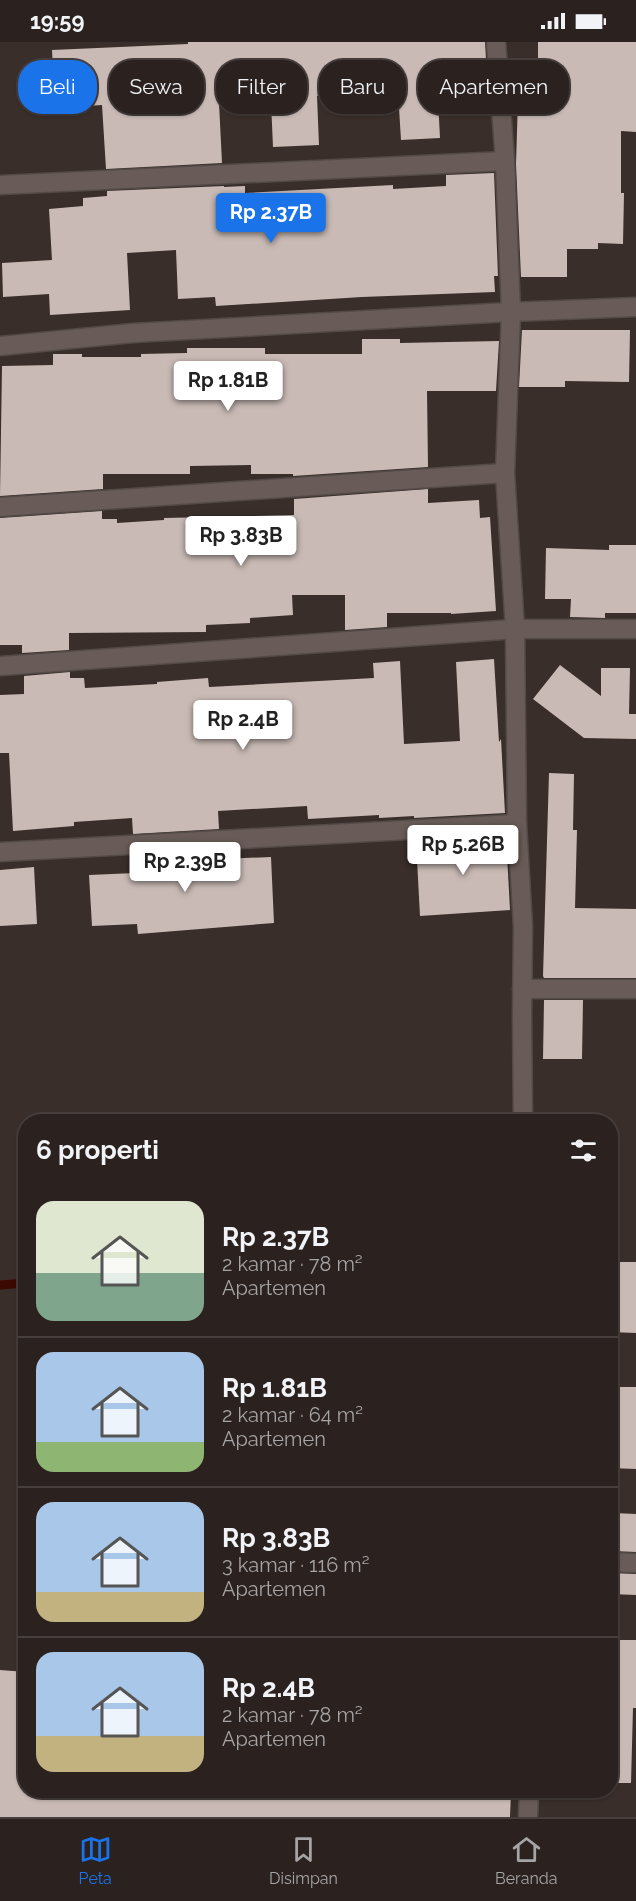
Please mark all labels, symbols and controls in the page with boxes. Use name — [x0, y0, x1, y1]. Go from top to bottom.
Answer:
text: 19:59 — [30, 8, 84, 34]
chip: Beli — [18, 60, 97, 114]
chip: Sewa — [109, 60, 204, 114]
chip: Filter — [216, 60, 307, 114]
chip: Baru — [319, 60, 406, 114]
chip: Apartemen — [418, 60, 569, 114]
pin: Rp 2.37B — [209, 193, 333, 244]
text: Rp 2.37B — [230, 200, 312, 224]
pin: Rp 1.81B — [166, 361, 290, 412]
text: Rp 1.81B — [188, 368, 268, 392]
pin: Rp 3.83B — [179, 516, 303, 567]
text: Rp 3.83B — [199, 523, 283, 547]
pin: Rp 2.4B — [188, 700, 298, 751]
text: Rp 2.4B — [207, 707, 279, 731]
pin: Rp 5.26B — [401, 825, 525, 876]
text: Rp 5.26B — [421, 832, 505, 856]
pin: Rp 2.39B — [123, 842, 247, 893]
text: Rp 2.39B — [144, 849, 227, 873]
icon: filters — [567, 1134, 600, 1167]
text: 6 properti — [36, 1135, 159, 1165]
text: Rp 2.37B — [222, 1222, 329, 1252]
icon: home — [84, 1225, 156, 1297]
text: 2 kamar · 78 m² — [222, 1252, 363, 1276]
text: Apartemen — [222, 1276, 326, 1300]
text: Rp 1.81B — [222, 1373, 327, 1403]
icon: home — [84, 1376, 156, 1448]
text: 2 kamar · 64 m² — [222, 1403, 363, 1427]
text: Apartemen — [222, 1427, 326, 1451]
text: Rp 3.83B — [222, 1523, 330, 1553]
icon: home — [84, 1526, 156, 1598]
text: 3 kamar · 116 m² — [222, 1553, 369, 1577]
text: Apartemen — [222, 1577, 326, 1601]
text: Rp 2.4B — [222, 1673, 315, 1703]
icon: home — [84, 1676, 156, 1748]
text: 2 kamar · 78 m² — [222, 1703, 363, 1727]
text: Apartemen — [222, 1727, 326, 1751]
tab: Peta — [79, 1833, 112, 1888]
tab: Disimpan — [269, 1833, 338, 1888]
tab: Beranda — [495, 1833, 557, 1888]

